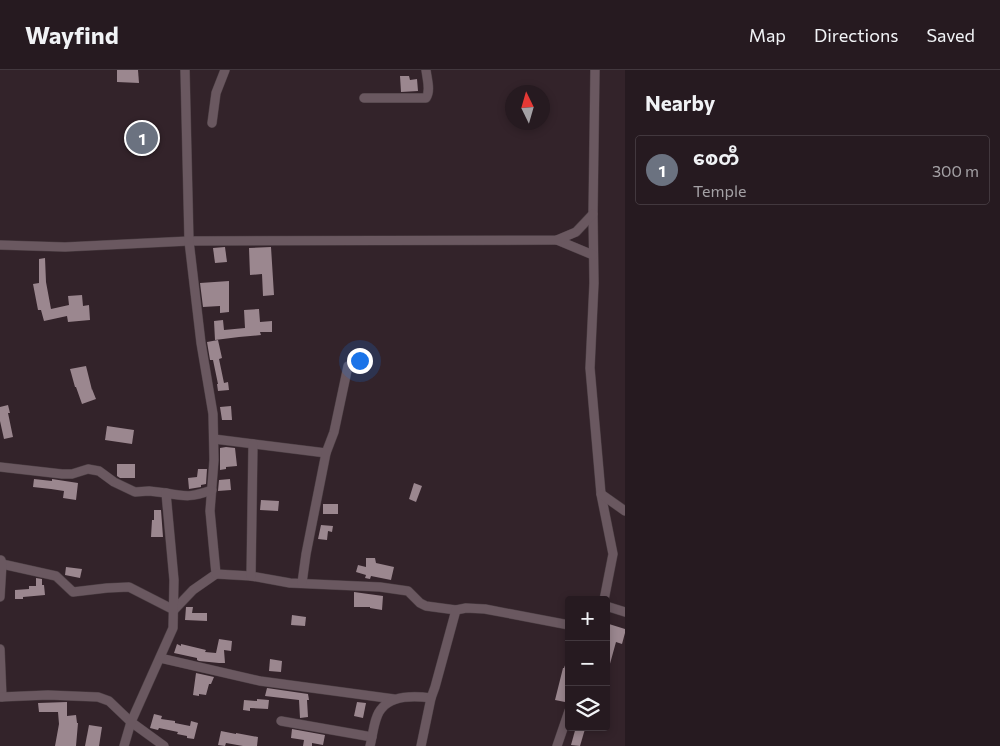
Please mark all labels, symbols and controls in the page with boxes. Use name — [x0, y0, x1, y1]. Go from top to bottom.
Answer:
text: Wayfind — [25, 20, 119, 49]
text: Map — [749, 24, 786, 46]
text: Directions — [814, 24, 898, 46]
text: Saved — [926, 24, 975, 46]
north arrow — [505, 85, 550, 130]
text: Nearby — [645, 90, 715, 115]
pin: 1 — [126, 119, 158, 157]
text: စေတီ — [693, 146, 739, 169]
text: 1 — [658, 161, 666, 180]
text: 300 m — [932, 161, 979, 180]
text: Temple — [693, 181, 746, 200]
your location — [347, 348, 373, 374]
map controls — [565, 596, 610, 731]
button: + — [565, 596, 610, 641]
button: − — [565, 641, 610, 686]
button: layers — [565, 686, 610, 731]

